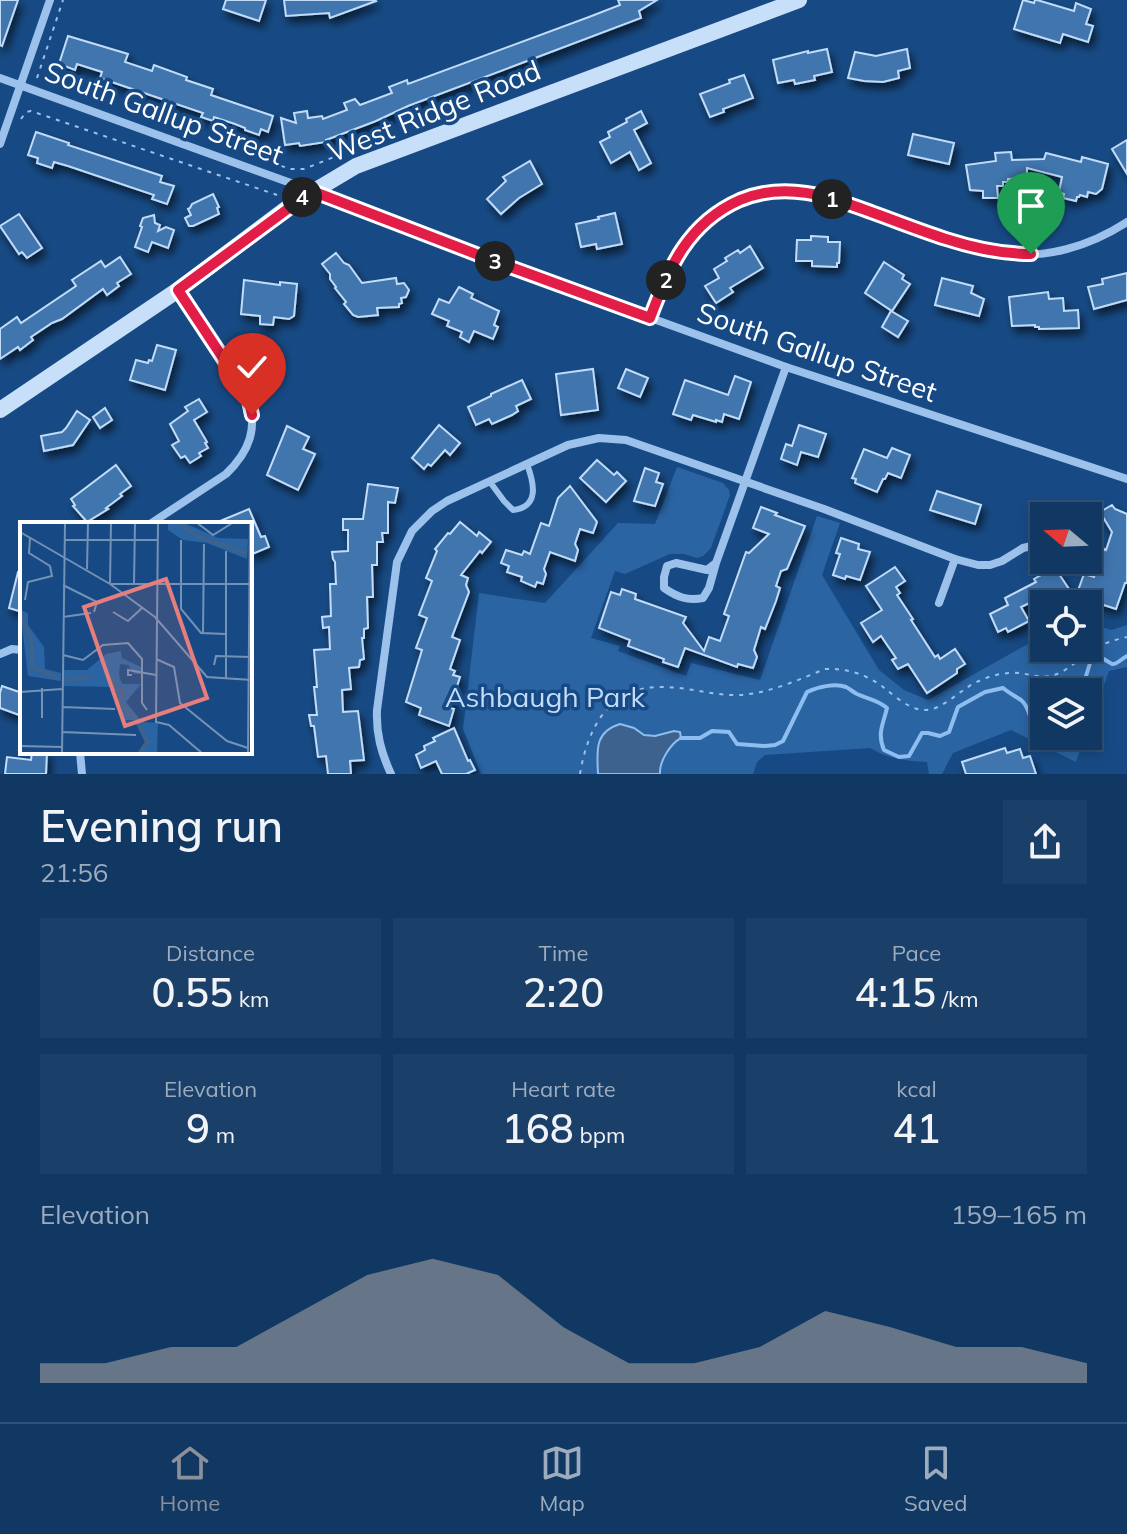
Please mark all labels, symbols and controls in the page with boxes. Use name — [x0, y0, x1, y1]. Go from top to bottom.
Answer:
street label: West Ridge Road — [322, 52, 545, 169]
street label: South Gallup Street — [40, 53, 288, 172]
pin — [997, 172, 1065, 254]
pin: 4 — [282, 177, 322, 217]
pin: 1 — [812, 179, 852, 219]
text: 4 — [295, 183, 309, 211]
icon: arrive — [1009, 184, 1053, 228]
text: 1 — [825, 185, 839, 213]
pin: 3 — [475, 241, 515, 281]
text: 3 — [488, 247, 502, 275]
pin: 2 — [646, 260, 686, 300]
text: 2 — [659, 266, 673, 294]
street label: South Gallup Street — [693, 294, 942, 409]
pin — [218, 333, 286, 415]
icon: check — [230, 345, 274, 389]
north arrow — [1030, 502, 1102, 574]
map controls — [1030, 502, 1102, 750]
inset map — [20, 522, 252, 754]
button: locate — [1030, 590, 1102, 662]
button: layers — [1030, 678, 1102, 750]
park label: Ashbaugh Park — [445, 679, 646, 714]
text: Evening run — [40, 798, 283, 853]
button: share — [1003, 800, 1087, 884]
text: 21:56 — [40, 856, 108, 889]
text: Distance — [166, 939, 255, 967]
text: Time — [539, 939, 588, 967]
text: Pace — [892, 939, 941, 967]
text: 0.55 — [152, 967, 233, 1017]
text: 2:20 — [523, 967, 604, 1017]
text: 4:15 — [854, 967, 936, 1017]
text: km — [233, 985, 269, 1013]
text: /km — [936, 985, 979, 1013]
text: Elevation — [164, 1075, 257, 1103]
text: Heart rate — [511, 1075, 616, 1103]
text: kcal — [896, 1075, 937, 1103]
text: 9 — [186, 1103, 210, 1153]
text: 168 — [502, 1103, 574, 1153]
text: 41 — [893, 1103, 941, 1153]
text: m — [210, 1121, 235, 1149]
text: bpm — [574, 1121, 625, 1149]
text: Elevation — [40, 1198, 150, 1231]
text: 159–165 m — [951, 1198, 1087, 1231]
tab: Home — [160, 1441, 220, 1517]
tab: Map — [539, 1441, 585, 1517]
tab: Saved — [904, 1441, 967, 1517]

